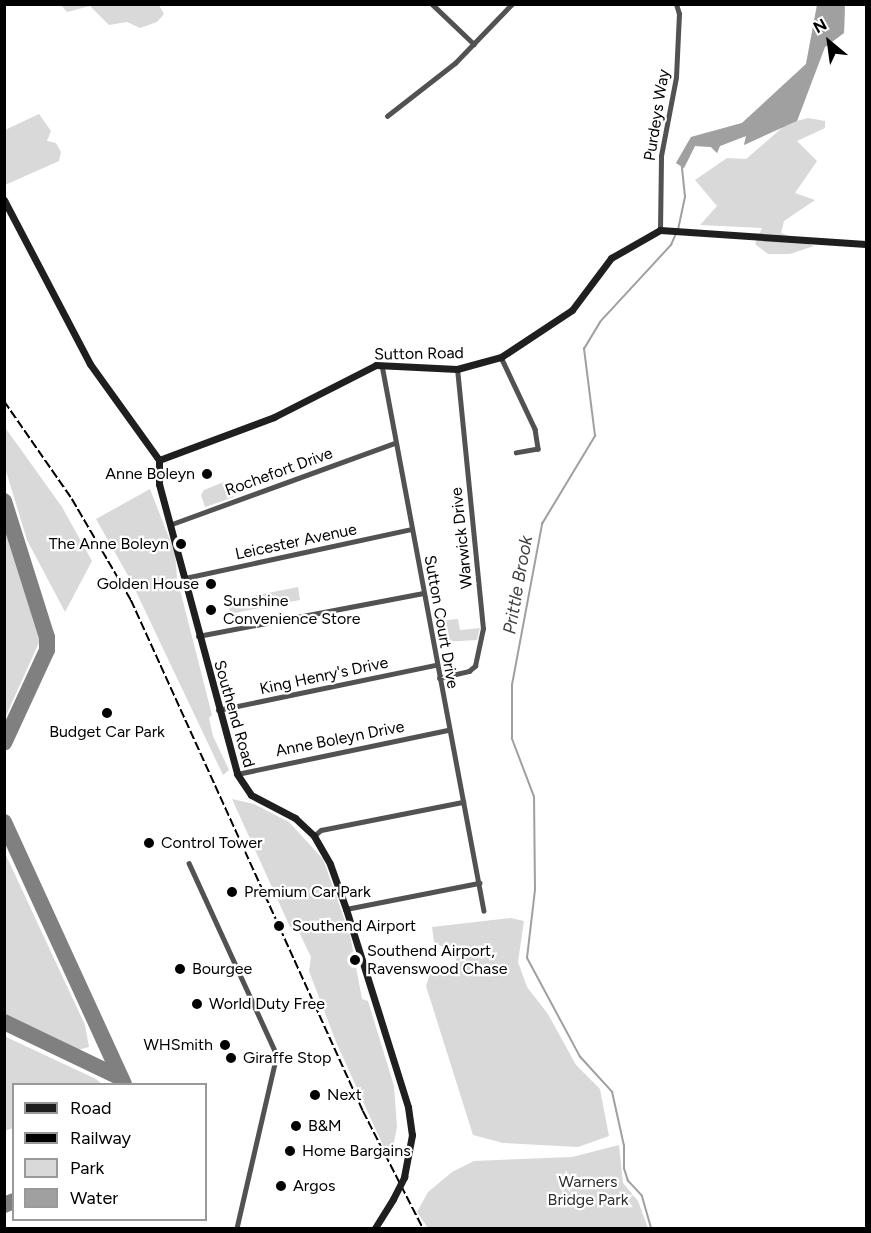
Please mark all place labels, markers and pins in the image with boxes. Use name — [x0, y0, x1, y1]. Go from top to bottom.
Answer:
place label: Anne Boleyn — [105, 464, 195, 484]
marker: Anne Boleyn — [200, 467, 214, 481]
place label: The Anne Boleyn — [49, 534, 169, 554]
marker: The Anne Boleyn — [174, 537, 188, 551]
place label: Golden House — [97, 574, 199, 594]
marker: Golden House — [204, 577, 218, 591]
place label: Sunshine Convenience Store — [223, 591, 360, 629]
marker: Sunshine Convenience Store — [204, 603, 218, 617]
marker: Budget Car Park — [100, 706, 114, 720]
place label: Budget Car Park — [49, 722, 165, 742]
place label: Control Tower — [161, 833, 262, 853]
marker: Control Tower — [142, 836, 156, 850]
place label: Premium Car Park — [244, 882, 371, 902]
marker: Premium Car Park — [225, 885, 239, 899]
place label: Southend Airport — [292, 916, 416, 936]
marker: Southend Airport — [270, 917, 288, 935]
place label: Southend Airport, Ravenswood Chase — [367, 941, 507, 979]
marker: Southend Airport, Ravenswood Chase — [348, 953, 362, 967]
place label: Bourgee — [192, 959, 252, 979]
marker: Bourgee — [173, 962, 187, 976]
place label: World Duty Free — [209, 994, 325, 1014]
marker: World Duty Free — [190, 997, 204, 1011]
place label: WHSmith — [143, 1035, 213, 1055]
marker: WHSmith — [218, 1038, 232, 1052]
place label: Giraffe Stop — [243, 1048, 331, 1068]
marker: Giraffe Stop — [224, 1051, 238, 1065]
place label: Next — [327, 1085, 362, 1105]
marker: Next — [308, 1088, 322, 1102]
place label: B&M — [308, 1116, 342, 1136]
marker: B&M — [289, 1119, 303, 1133]
place label: Home Bargains — [302, 1141, 411, 1161]
marker: Home Bargains — [283, 1144, 297, 1158]
place label: Argos — [293, 1176, 335, 1196]
marker: Argos — [274, 1179, 288, 1193]

